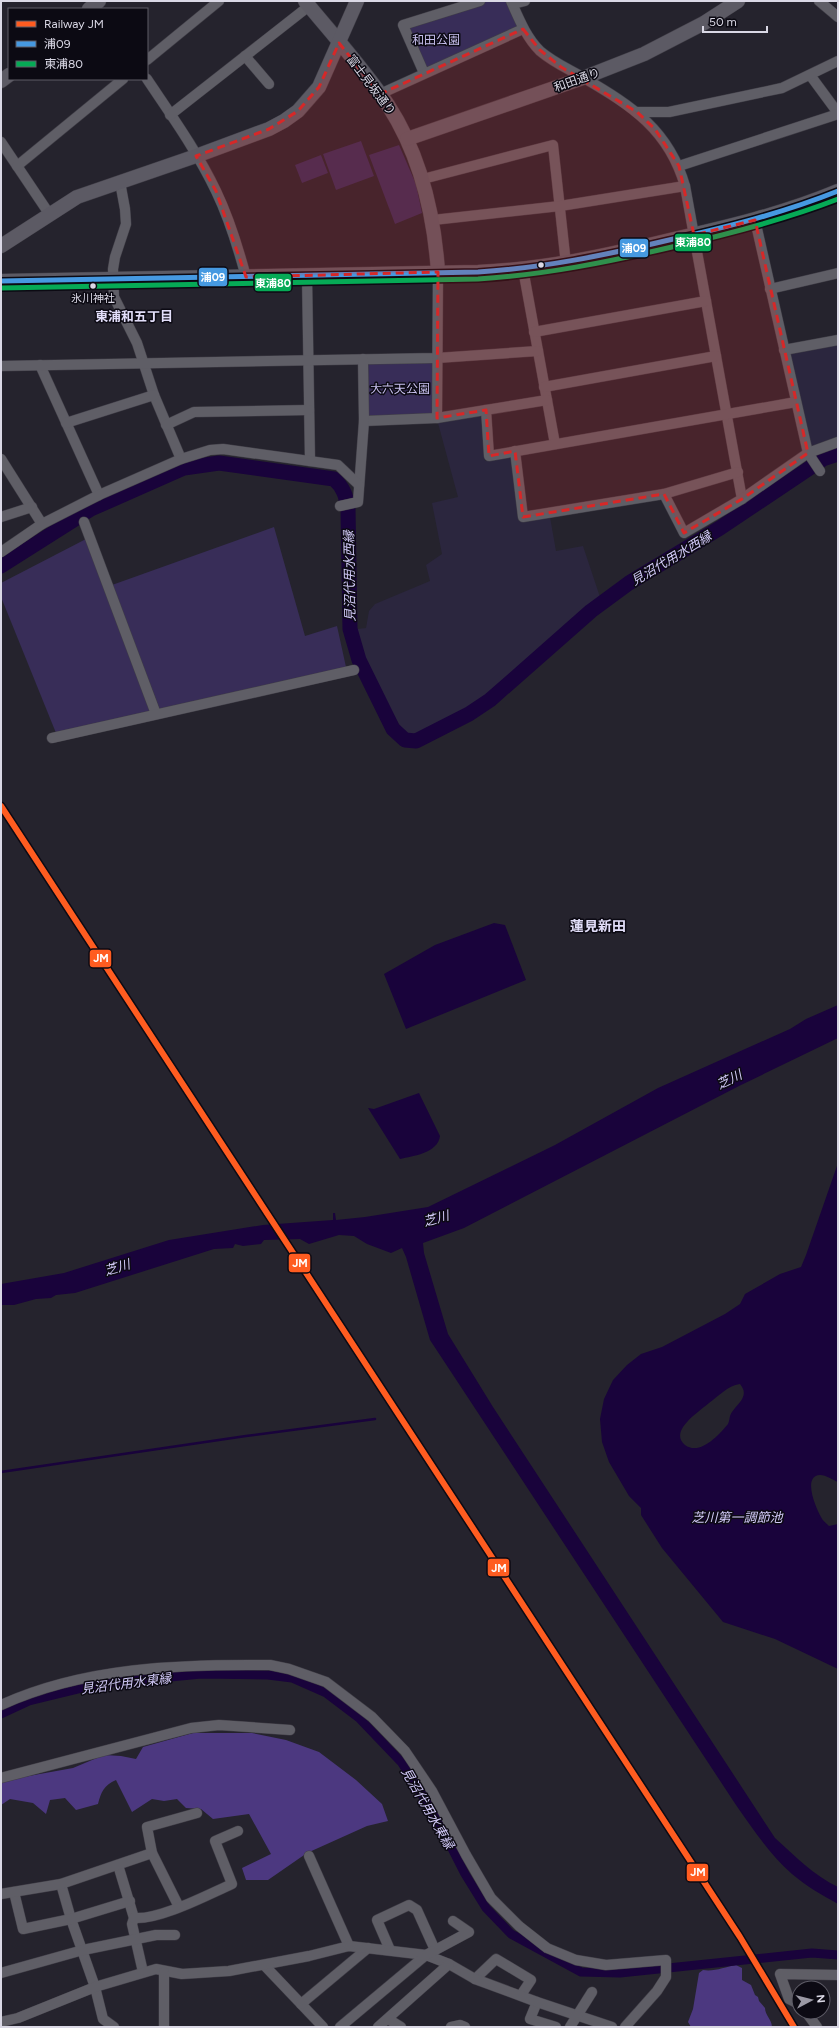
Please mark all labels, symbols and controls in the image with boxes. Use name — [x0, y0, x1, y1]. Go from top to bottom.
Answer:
legend — [8, 8, 148, 80]
scale bar — [703, 8, 767, 34]
text: 50 m — [709, 15, 737, 29]
text: Railway JM — [44, 17, 104, 31]
park label: 和田公園 — [412, 33, 460, 47]
text: 浦09 — [44, 37, 71, 51]
street label: 富士見坂通り — [344, 52, 398, 118]
text: 東浦80 — [44, 57, 83, 71]
street label: 和田通り — [552, 65, 602, 95]
line badge: 東浦80 — [674, 233, 712, 252]
text: 東浦80 — [675, 236, 711, 249]
line badge: 浦09 — [619, 238, 649, 258]
text: 浦09 — [622, 242, 646, 255]
unlabelled marker — [536, 260, 546, 270]
line badge: 浦09 — [198, 267, 228, 287]
text: 浦09 — [201, 271, 225, 284]
line badge: 東浦80 — [254, 273, 292, 292]
text: 東浦80 — [255, 277, 291, 290]
marker: 氷川神社 — [88, 281, 98, 291]
place label: 氷川神社 — [71, 292, 115, 305]
district label: 東浦和五丁目 — [95, 309, 173, 324]
park label: 大六天公園 — [370, 382, 430, 396]
water label: 見沼代用水西縁 — [341, 528, 358, 622]
water label: 見沼代用水西縁 — [628, 528, 716, 588]
district label: 蓮見新田 — [570, 918, 626, 935]
line badge: JM — [89, 949, 112, 968]
text: JM — [93, 952, 109, 965]
water label: 芝川 — [714, 1066, 746, 1092]
water label: 芝川 — [422, 1207, 453, 1229]
line badge: JM — [288, 1253, 311, 1273]
water label: 芝川 — [103, 1256, 134, 1278]
text: JM — [292, 1257, 308, 1270]
water label: 芝川第一調節池 — [691, 1510, 784, 1525]
line badge: JM — [487, 1558, 510, 1577]
text: JM — [491, 1562, 507, 1575]
water label: 見沼代用水東縁 — [80, 1670, 174, 1696]
water label: 見沼代用水東縁 — [398, 1765, 458, 1853]
line badge: JM — [686, 1863, 709, 1882]
text: JM — [690, 1866, 706, 1879]
north arrow — [791, 1980, 831, 2020]
text: N — [813, 1994, 827, 2004]

